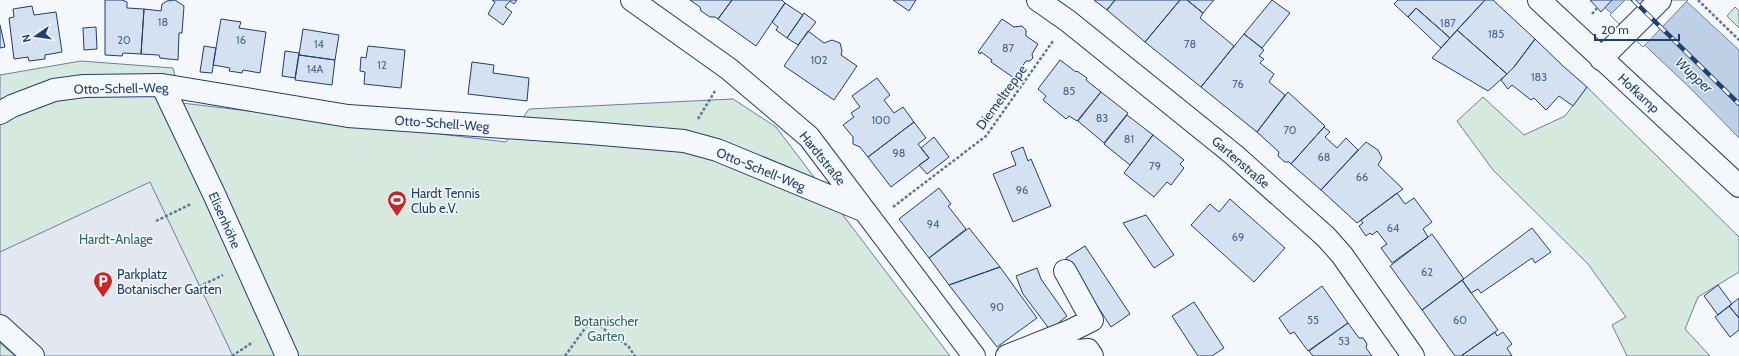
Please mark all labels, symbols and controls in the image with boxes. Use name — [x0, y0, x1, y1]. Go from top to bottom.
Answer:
house number: 18 — [158, 15, 168, 29]
north arrow — [16, 16, 56, 56]
house number: 187 — [1440, 16, 1456, 30]
scale bar — [1595, 16, 1679, 42]
text: 20 m — [1601, 22, 1629, 37]
house number: 185 — [1488, 27, 1504, 41]
text: N — [19, 33, 34, 44]
house number: 20 — [117, 33, 131, 47]
house number: 16 — [236, 33, 246, 47]
house number: 14 — [314, 37, 325, 51]
house number: 78 — [1184, 37, 1196, 51]
house number: 87 — [1002, 41, 1015, 55]
house number: 102 — [810, 53, 828, 67]
water label: Wupper — [1672, 53, 1717, 97]
house number: 12 — [377, 58, 387, 72]
street label: Diemeltreppe — [972, 61, 1030, 132]
house number: 14A — [307, 62, 324, 76]
house number: 183 — [1531, 70, 1547, 84]
street label: Hofkamp — [1615, 70, 1663, 116]
house number: 76 — [1232, 77, 1244, 91]
street label: Otto-Schell-Weg — [73, 79, 169, 97]
house number: 85 — [1063, 84, 1075, 98]
house number: 83 — [1096, 111, 1108, 125]
street label: Otto-Schell-Weg — [394, 112, 490, 134]
house number: 100 — [872, 113, 891, 127]
house number: 70 — [1283, 123, 1297, 137]
street label: Hardtstraße — [796, 128, 850, 189]
house number: 81 — [1124, 132, 1134, 146]
street label: Gartenstraße — [1209, 133, 1273, 192]
street label: Otto-Schell-Weg — [714, 144, 808, 194]
house number: 98 — [893, 146, 905, 160]
house number: 68 — [1318, 150, 1330, 164]
house number: 79 — [1149, 159, 1161, 173]
house number: 66 — [1356, 170, 1368, 184]
house number: 96 — [1016, 183, 1028, 197]
place label: Hardt Tennis Club e.V. — [411, 185, 481, 216]
street label: Elisenhöhe — [205, 189, 245, 251]
sports icon: Hardt Tennis Club e.V. — [386, 189, 408, 217]
house number: 94 — [927, 217, 940, 231]
house number: 64 — [1387, 221, 1400, 235]
house number: 69 — [1232, 230, 1244, 244]
park label: Hardt-Anlage — [79, 231, 153, 247]
house number: 62 — [1421, 265, 1433, 279]
place label: Parkplatz Botanischer Garten — [117, 266, 222, 297]
parking icon: Parkplatz Botanischer Garten — [92, 270, 114, 298]
house number: 90 — [990, 300, 1004, 314]
park label: Botanischer Garten — [574, 313, 639, 344]
house number: 55 — [1307, 313, 1319, 327]
house number: 60 — [1453, 313, 1467, 327]
house number: 53 — [1338, 334, 1350, 348]

